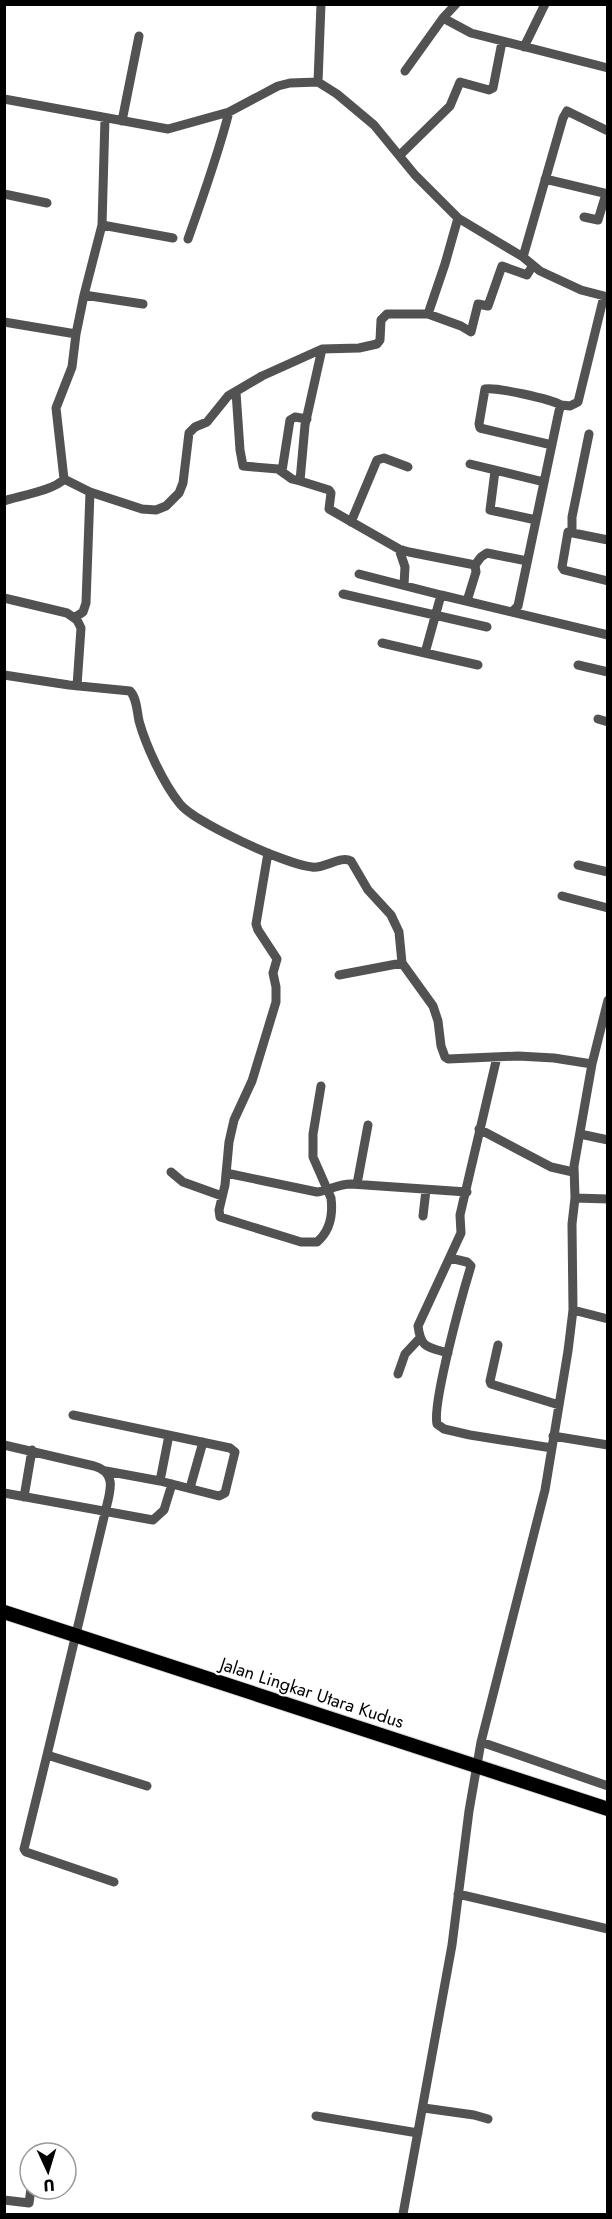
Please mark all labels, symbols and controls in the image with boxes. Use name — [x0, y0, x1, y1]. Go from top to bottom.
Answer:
street label: Jalan Lingkar Utara Kudus — [215, 1650, 407, 1735]
north arrow — [18, 2141, 78, 2201]
text: U — [43, 2174, 55, 2197]

